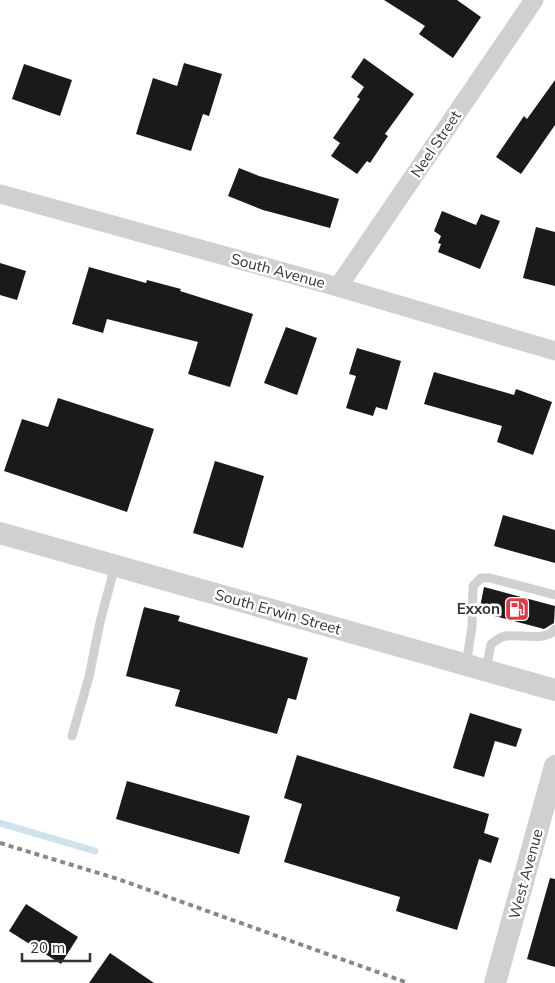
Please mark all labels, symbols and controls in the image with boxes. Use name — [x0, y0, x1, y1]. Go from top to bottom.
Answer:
street label: Neel Street — [406, 107, 465, 181]
street label: South Avenue — [229, 249, 327, 292]
street label: South Erwin Street — [213, 584, 343, 639]
fuel station icon: Exxon — [504, 596, 530, 622]
place label: Exxon — [457, 599, 500, 618]
street label: West Avenue — [504, 827, 547, 921]
scale bar — [22, 930, 90, 962]
text: 20 m — [30, 938, 65, 957]

